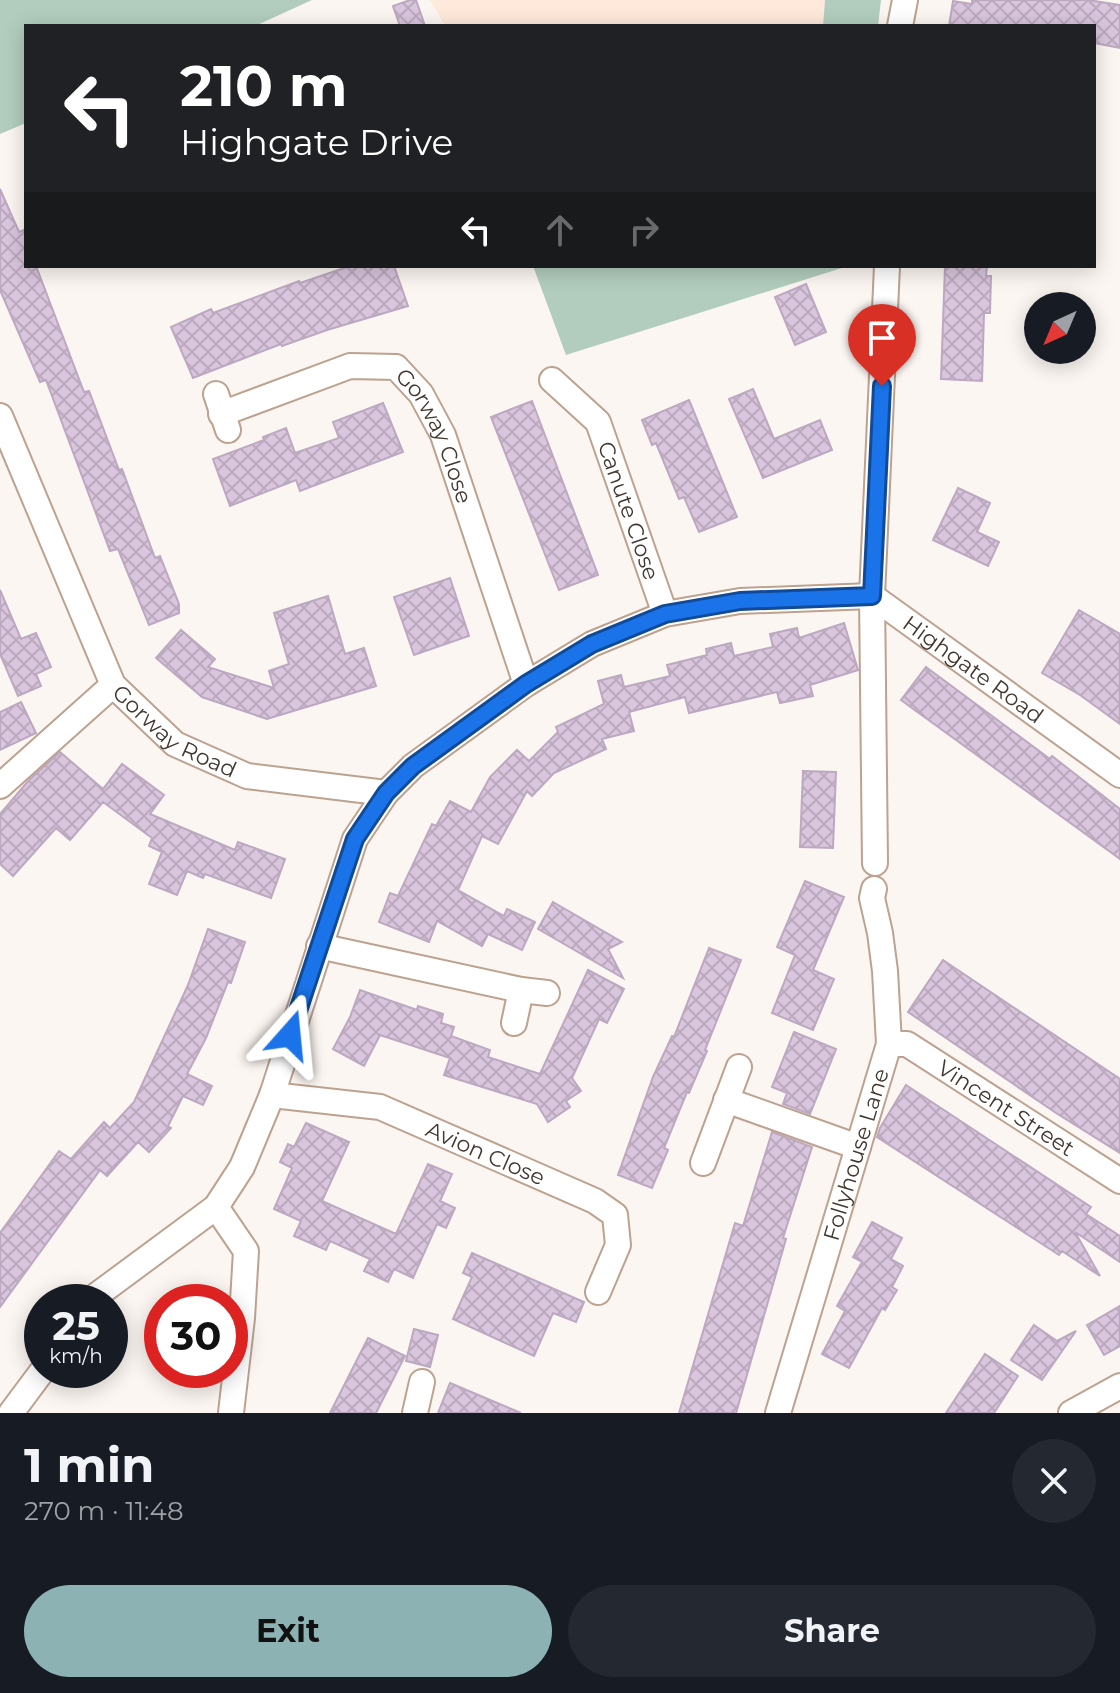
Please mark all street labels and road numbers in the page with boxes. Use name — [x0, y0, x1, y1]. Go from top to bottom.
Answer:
street label: Gorway Close — [390, 363, 478, 507]
street label: Canute Close — [592, 438, 665, 584]
street label: Highgate Road — [897, 610, 1049, 729]
street label: Gorway Road — [107, 679, 241, 784]
street label: Vincent Street — [932, 1054, 1080, 1162]
street label: Follyhouse Lane — [818, 1065, 895, 1244]
street label: Avion Close — [422, 1116, 549, 1191]

